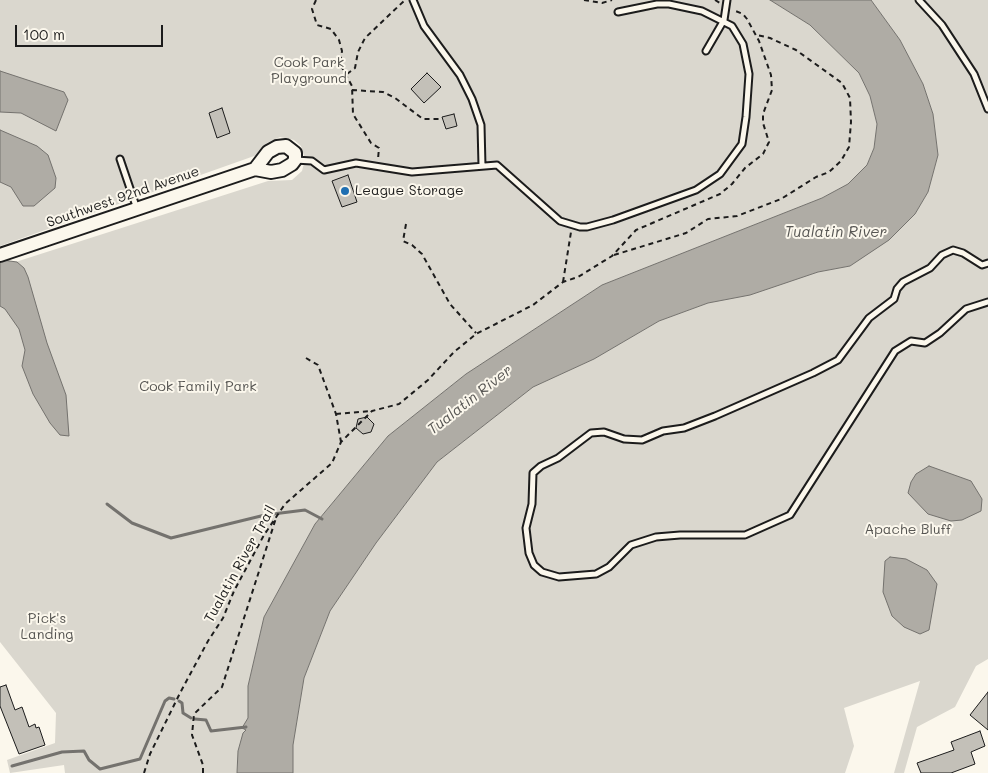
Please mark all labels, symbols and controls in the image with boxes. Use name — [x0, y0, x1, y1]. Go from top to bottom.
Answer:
scale bar — [18, 15, 165, 47]
text: 100 m — [23, 24, 65, 44]
park label: Cook Park Playground — [271, 55, 347, 88]
street label: Southwest 92nd Avenue — [44, 163, 202, 231]
place label: League Storage — [355, 183, 464, 199]
marker: League Storage — [339, 185, 351, 197]
water label: Tualatin River — [785, 223, 887, 241]
water label: Tualatin River — [424, 361, 516, 439]
park label: Cook Family Park — [139, 379, 257, 395]
street label: Tualatin River Trail — [201, 503, 279, 625]
park label: Apache Bluff — [864, 522, 952, 538]
park label: Pick's Landing — [21, 611, 73, 644]

